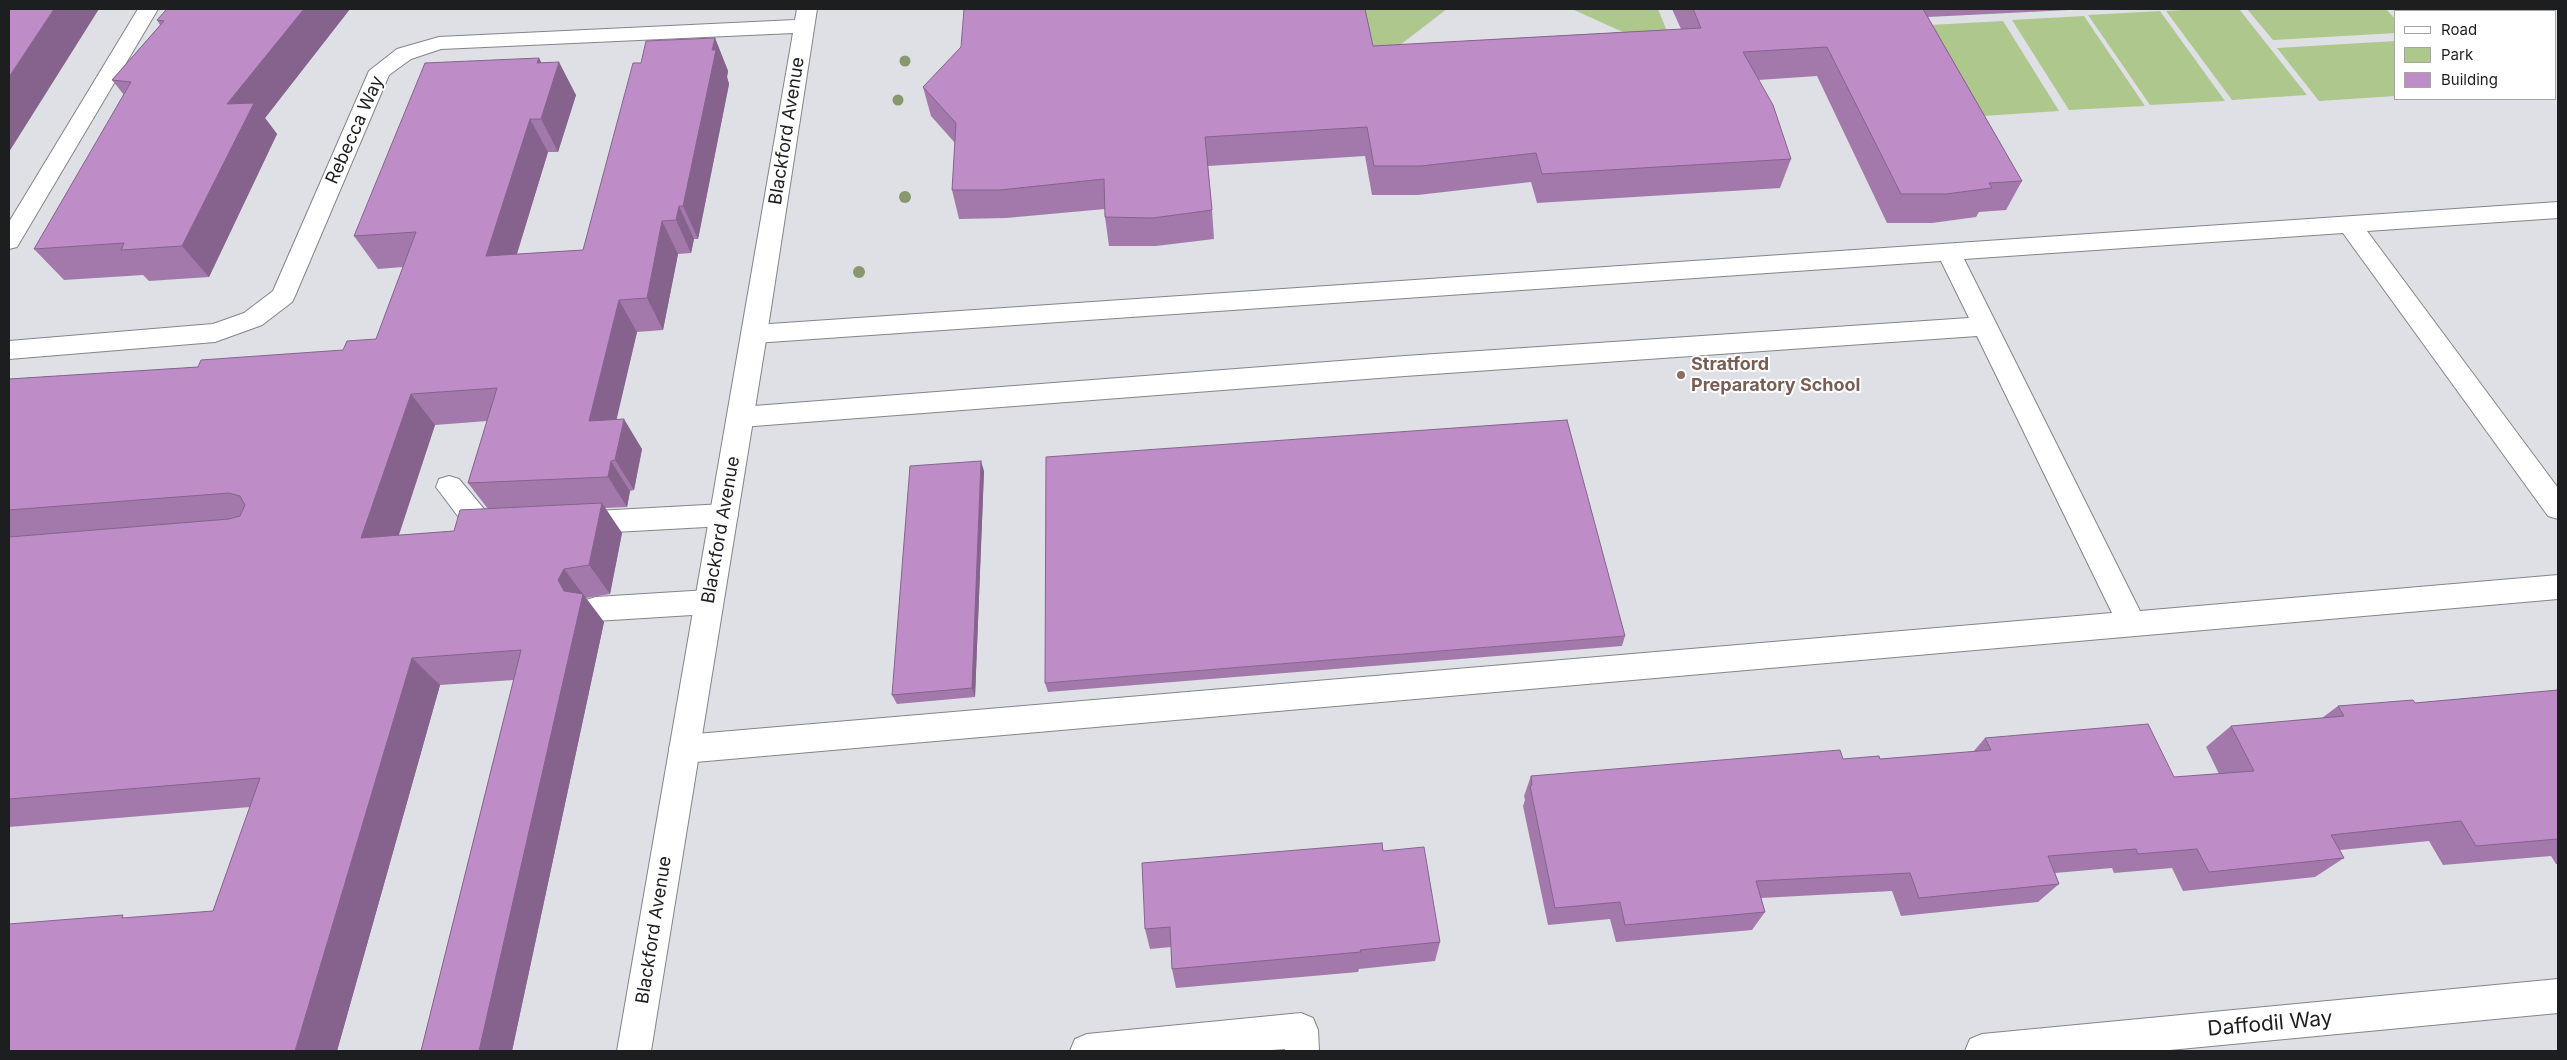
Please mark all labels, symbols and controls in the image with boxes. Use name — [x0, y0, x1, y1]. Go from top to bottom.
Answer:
legend — [2394, 10, 2557, 100]
text: Road — [2441, 20, 2477, 39]
text: Park — [2441, 45, 2473, 64]
street label: Blackford Avenue — [765, 56, 809, 206]
text: Building — [2441, 70, 2498, 89]
street label: Rebecca Way — [322, 73, 388, 187]
place label: Stratford Preparatory School — [1691, 354, 1860, 396]
marker: Stratford Preparatory School — [1675, 369, 1687, 381]
street label: Blackford Avenue — [697, 455, 745, 605]
street label: Blackford Avenue — [632, 855, 676, 1005]
street label: Daffodil Way — [2206, 1006, 2334, 1042]

